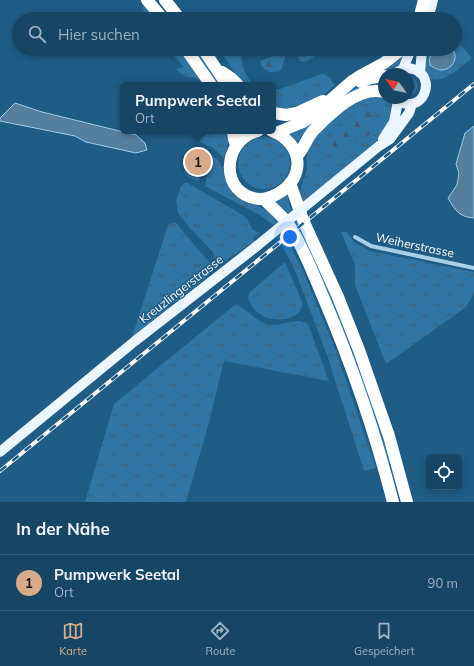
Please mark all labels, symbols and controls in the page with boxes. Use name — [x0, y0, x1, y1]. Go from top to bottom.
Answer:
search box — [12, 12, 462, 56]
icon: search — [26, 23, 48, 45]
text: Hier suchen — [58, 25, 140, 44]
north arrow — [378, 68, 414, 104]
popup — [120, 82, 276, 134]
text: Pumpwerk Seetal — [135, 91, 261, 110]
text: Ort — [135, 110, 155, 126]
pin: 1 — [185, 147, 211, 177]
your location — [280, 227, 300, 247]
street label: Weiherstrasse — [374, 229, 456, 261]
street label: Kreuzlingerstrasse — [136, 252, 226, 326]
map controls — [426, 454, 462, 490]
button: locate — [426, 454, 462, 490]
text: In der Nähe — [16, 518, 110, 539]
text: Pumpwerk Seetal — [54, 565, 180, 584]
text: 1 — [25, 575, 33, 591]
text: 90 m — [428, 575, 458, 591]
text: Ort — [54, 584, 74, 600]
tab: Karte — [59, 620, 87, 658]
tab: Route — [206, 620, 235, 658]
tab: Gespeichert — [354, 620, 415, 658]

